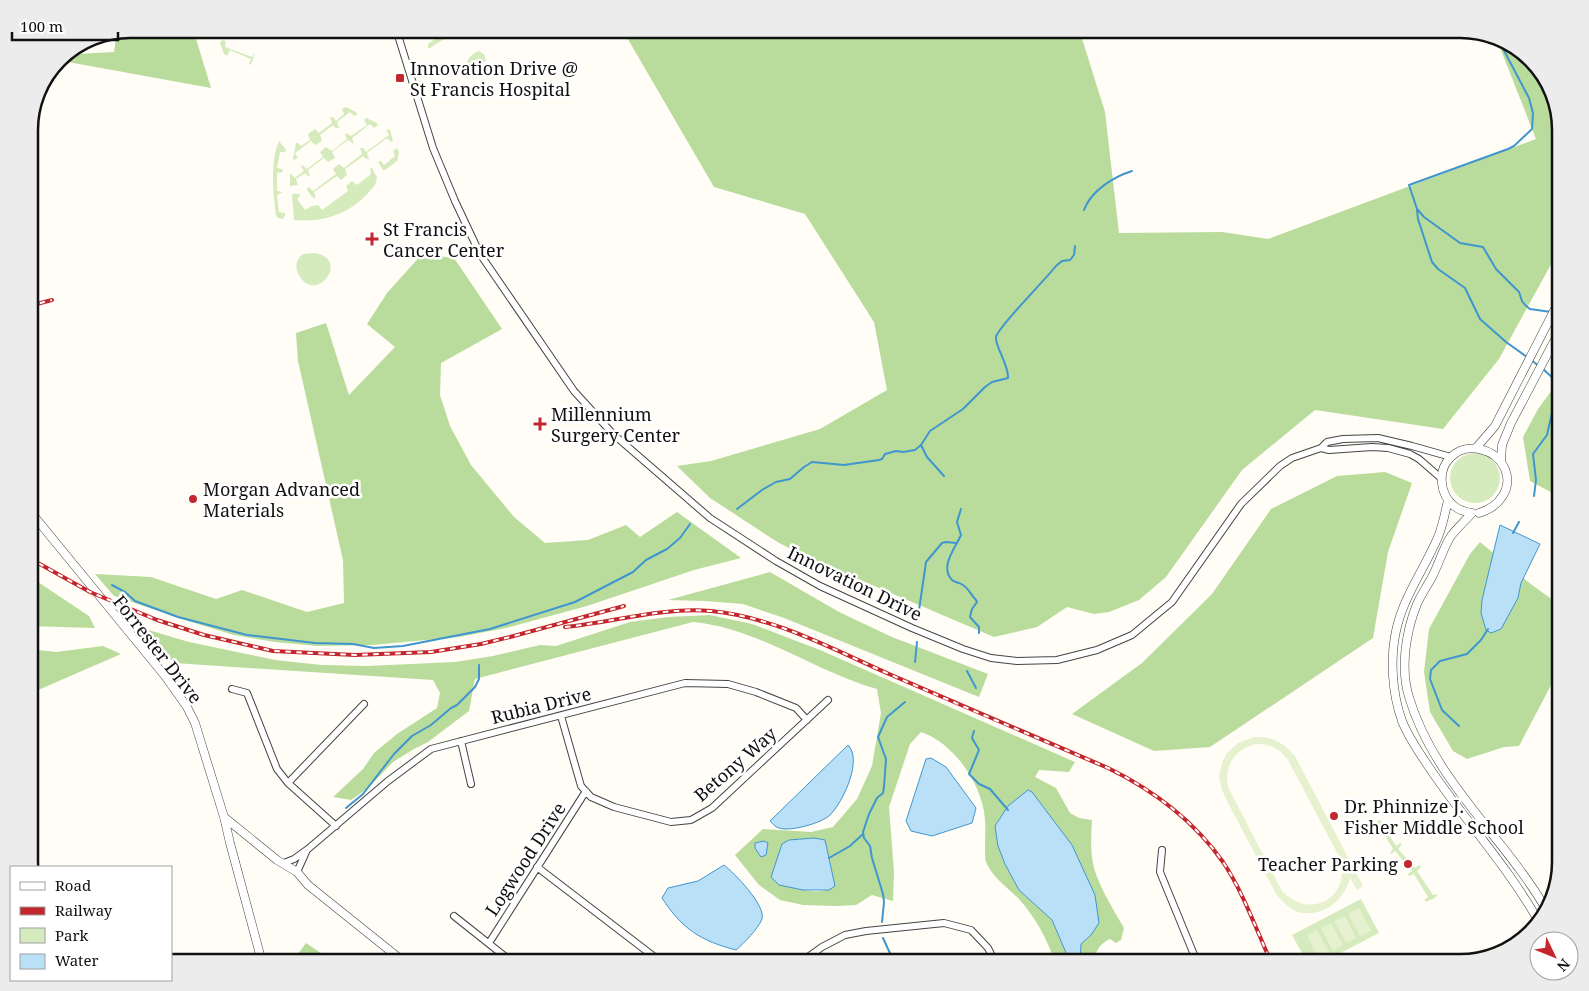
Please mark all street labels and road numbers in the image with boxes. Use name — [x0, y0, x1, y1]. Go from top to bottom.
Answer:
street label: Innovation Drive — [784, 540, 926, 626]
street label: Forrester Drive — [108, 590, 208, 708]
street label: Rubia Drive — [488, 681, 594, 729]
street label: Betony Way — [689, 721, 782, 806]
street label: Logwood Drive — [479, 798, 571, 920]

